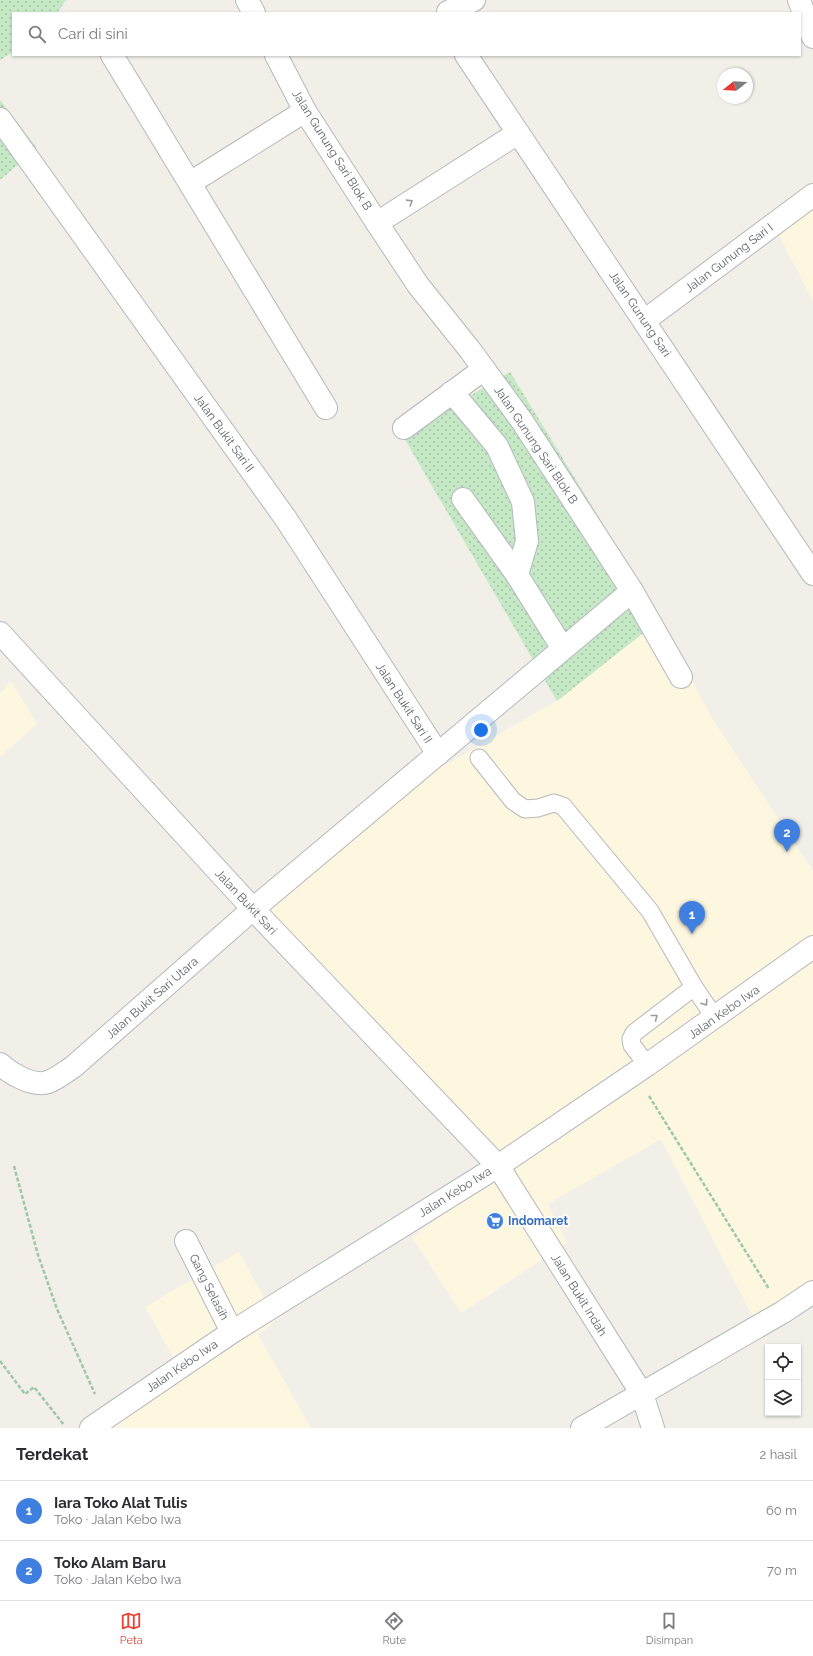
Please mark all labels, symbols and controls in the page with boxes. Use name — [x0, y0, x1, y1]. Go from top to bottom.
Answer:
search box — [12, 12, 801, 56]
icon: search — [26, 23, 48, 45]
text: Cari di sini — [58, 25, 128, 43]
north arrow — [717, 68, 753, 104]
street label: Jalan Gunung Sari Blok B — [289, 87, 375, 213]
one-way arrow — [406, 199, 413, 207]
street label: Jalan Gunung Sari I — [682, 220, 776, 296]
street label: Jalan Gunung Sari — [606, 269, 674, 359]
street label: Jalan Gunung Sari Blok B — [491, 383, 581, 507]
street label: Jalan Bukit Sari II — [191, 391, 257, 475]
street label: Jalan Bukit Sari II — [373, 660, 435, 746]
your location — [471, 720, 491, 740]
pin: 2 — [774, 819, 800, 852]
street label: Jalan Bukit Sari — [212, 867, 280, 937]
pin: 1 — [679, 901, 705, 934]
street label: Jalan Bukit Sari Utara — [103, 954, 201, 1042]
street label: Jalan Kebo Iwa — [686, 982, 762, 1042]
one-way arrow — [700, 998, 707, 1005]
one-way arrow — [651, 1015, 658, 1022]
street label: Jalan Kebo Iwa — [416, 1164, 494, 1220]
supermarket icon: Indomaret — [485, 1211, 505, 1231]
place label: Indomaret — [508, 1214, 568, 1228]
street label: Jalan Bukit Indah — [548, 1251, 610, 1339]
street label: Gang Selasih — [186, 1252, 232, 1322]
street label: Jalan Kebo Iwa — [144, 1337, 220, 1395]
map controls — [765, 1344, 801, 1416]
button: locate — [765, 1344, 801, 1380]
button: layers — [765, 1380, 801, 1416]
text: Terdekat — [16, 1444, 88, 1464]
text: 2 hasil — [760, 1447, 797, 1462]
text: Iara Toko Alat Tulis — [54, 1494, 187, 1512]
text: 1 — [26, 1503, 32, 1518]
text: 60 m — [766, 1503, 797, 1518]
text: Toko · Jalan Kebo Iwa — [54, 1512, 181, 1527]
text: Toko Alam Baru — [54, 1554, 166, 1572]
text: 2 — [25, 1563, 33, 1578]
text: 70 m — [767, 1563, 797, 1578]
text: Toko · Jalan Kebo Iwa — [54, 1572, 181, 1587]
tab: Peta — [120, 1610, 143, 1647]
tab: Rute — [382, 1610, 406, 1647]
tab: Disimpan — [646, 1610, 693, 1647]

